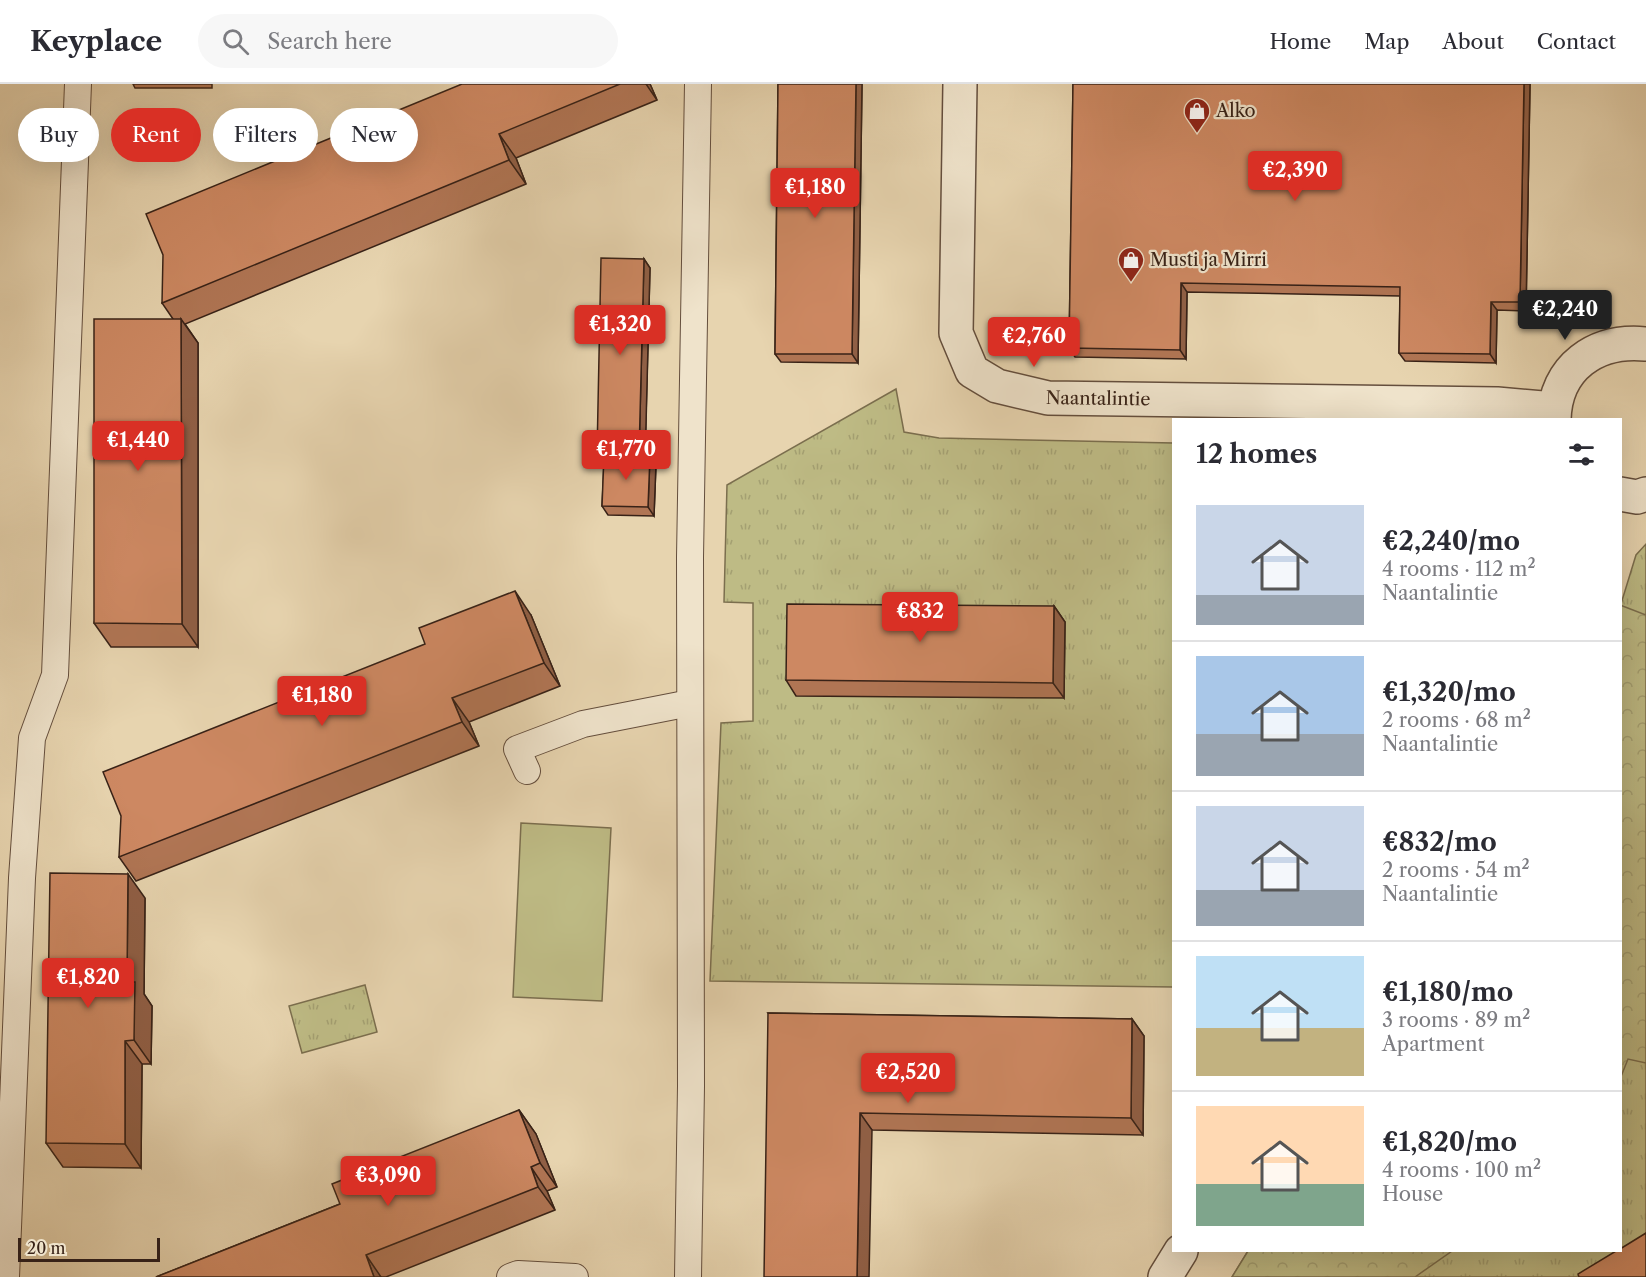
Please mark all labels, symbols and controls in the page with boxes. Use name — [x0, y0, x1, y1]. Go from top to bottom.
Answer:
search box — [198, 14, 618, 68]
text: Keyplace — [30, 24, 162, 58]
icon: search — [219, 25, 252, 58]
text: Search here — [267, 28, 392, 55]
text: Home — [1270, 29, 1331, 54]
text: Map — [1364, 29, 1409, 54]
text: About — [1442, 29, 1504, 54]
text: Contact — [1537, 29, 1616, 54]
shop icon: Alko — [1182, 96, 1212, 134]
place label: Alko — [1215, 100, 1255, 122]
chip: Buy — [18, 108, 99, 162]
chip: Rent — [111, 108, 201, 162]
chip: Filters — [213, 108, 318, 162]
chip: New — [330, 108, 418, 162]
pin: €2,390 — [1246, 151, 1344, 202]
text: €2,390 — [1262, 158, 1328, 182]
pin: €1,180 — [766, 168, 864, 219]
text: €1,180 — [784, 175, 846, 199]
shop icon: Musti ja Mirri — [1116, 245, 1146, 283]
place label: Musti ja Mirri — [1150, 249, 1267, 271]
pin: €2,240 — [1516, 290, 1614, 341]
text: €2,240 — [1532, 297, 1598, 321]
pin: €1,320 — [571, 305, 669, 356]
text: €1,320 — [588, 312, 652, 336]
pin: €2,760 — [985, 317, 1083, 368]
text: €2,760 — [1002, 324, 1066, 348]
street label: Naantalintie — [1046, 387, 1151, 410]
pin: €1,440 — [89, 421, 187, 472]
text: €1,440 — [106, 428, 170, 452]
pin: €1,770 — [577, 430, 675, 481]
text: €1,770 — [596, 437, 656, 461]
text: 12 homes — [1196, 438, 1317, 470]
icon: filters — [1565, 438, 1598, 471]
text: €2,240/mo — [1382, 525, 1520, 557]
icon: home — [1244, 529, 1316, 601]
text: 4 rooms · 112 m² — [1382, 557, 1536, 581]
text: Naantalintie — [1382, 581, 1498, 605]
pin: €832 — [884, 592, 956, 643]
text: €832 — [896, 599, 944, 623]
pin: €1,180 — [273, 676, 371, 727]
text: €1,320/mo — [1382, 676, 1516, 708]
icon: home — [1244, 680, 1316, 752]
text: €1,180 — [291, 683, 353, 707]
text: 2 rooms · 68 m² — [1382, 708, 1531, 732]
text: Naantalintie — [1382, 732, 1498, 756]
text: €832/mo — [1382, 826, 1497, 858]
icon: home — [1244, 830, 1316, 902]
text: 2 rooms · 54 m² — [1382, 858, 1530, 882]
text: Naantalintie — [1382, 882, 1498, 906]
pin: €1,820 — [39, 958, 137, 1009]
text: €1,820 — [56, 965, 120, 989]
text: €1,180/mo — [1382, 976, 1513, 1008]
icon: home — [1244, 980, 1316, 1052]
text: 3 rooms · 89 m² — [1382, 1008, 1530, 1032]
text: Apartment — [1382, 1032, 1485, 1056]
pin: €2,520 — [859, 1053, 957, 1104]
text: €2,520 — [875, 1060, 941, 1084]
text: €1,820/mo — [1382, 1126, 1517, 1158]
icon: home — [1244, 1130, 1316, 1202]
pin: €3,090 — [339, 1156, 437, 1207]
text: 4 rooms · 100 m² — [1382, 1158, 1541, 1182]
text: €3,090 — [355, 1163, 421, 1187]
text: House — [1382, 1182, 1443, 1206]
scale bar — [18, 1235, 160, 1262]
text: 20 m — [27, 1238, 66, 1258]

